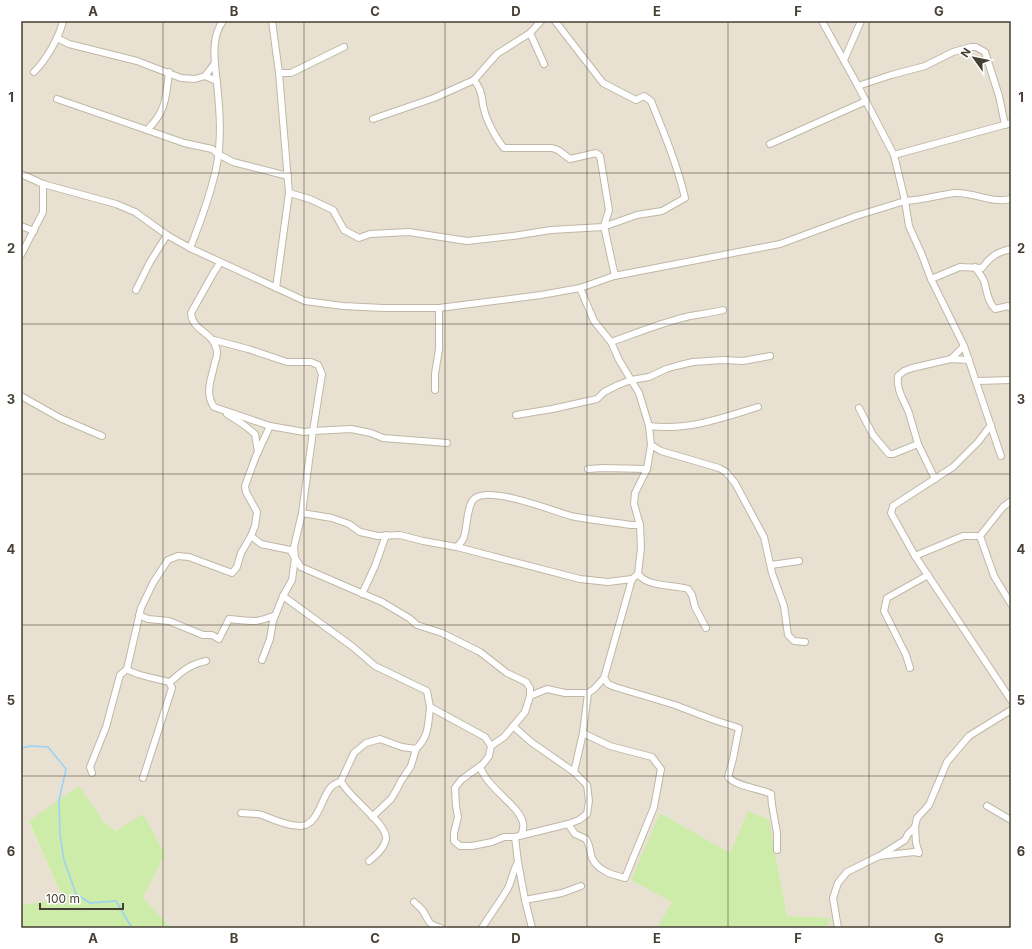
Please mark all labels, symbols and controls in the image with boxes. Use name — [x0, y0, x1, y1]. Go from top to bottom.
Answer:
text: A — [88, 3, 98, 19]
text: B — [230, 3, 239, 19]
text: C — [370, 3, 380, 19]
text: D — [511, 3, 521, 19]
text: E — [653, 3, 661, 19]
text: F — [794, 3, 802, 19]
text: G — [934, 3, 944, 19]
north arrow — [954, 38, 994, 78]
text: N — [957, 45, 974, 60]
text: 1 — [8, 89, 14, 105]
text: 1 — [1018, 89, 1024, 105]
text: 2 — [7, 240, 15, 256]
text: 2 — [1017, 240, 1025, 256]
text: 3 — [7, 391, 15, 407]
text: 3 — [1017, 391, 1025, 407]
text: 4 — [7, 541, 16, 557]
text: 4 — [1017, 541, 1026, 557]
text: 5 — [7, 692, 15, 708]
text: 5 — [1017, 692, 1025, 708]
text: 6 — [7, 843, 15, 859]
text: 6 — [1017, 843, 1025, 859]
scale bar — [40, 885, 123, 911]
text: 100 m — [46, 891, 80, 906]
text: A — [88, 930, 98, 946]
text: B — [230, 930, 239, 946]
text: C — [370, 930, 380, 946]
text: D — [511, 930, 521, 946]
text: E — [653, 930, 661, 946]
text: F — [794, 930, 802, 946]
text: G — [934, 930, 944, 946]

